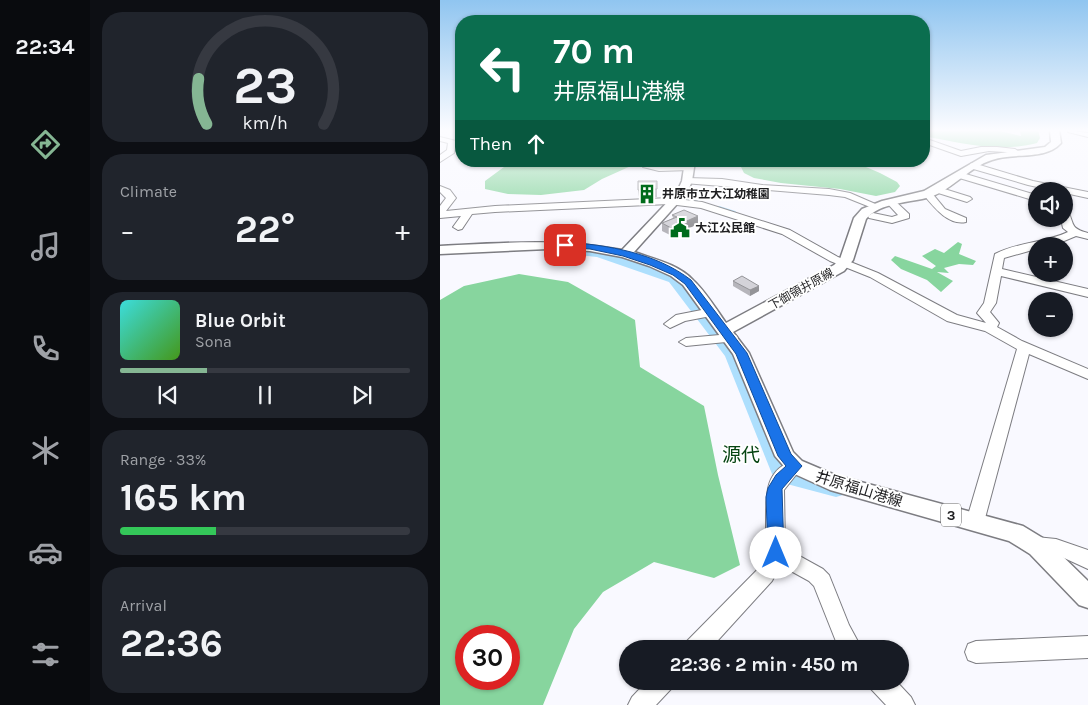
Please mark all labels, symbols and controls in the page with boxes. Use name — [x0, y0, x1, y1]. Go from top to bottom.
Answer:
text: 70 m — [553, 31, 635, 72]
text: 22:34 — [15, 34, 75, 60]
icon: left — [470, 35, 535, 100]
text: 23 — [233, 55, 297, 116]
text: 井原福山港線 — [553, 79, 685, 105]
text: km/h — [242, 113, 288, 134]
icon: directions — [28, 127, 63, 162]
icon: ahead — [522, 130, 550, 158]
text: Then — [470, 133, 512, 155]
text: Climate — [120, 182, 177, 201]
map controls — [1028, 182, 1073, 337]
button: sound — [1028, 182, 1073, 227]
building icon: 井原市立大江幼稚園 — [636, 183, 658, 205]
place label: 井原市立大江幼稚園 — [662, 187, 770, 201]
text: 22° — [235, 207, 295, 252]
text: − — [120, 214, 135, 247]
text: + — [395, 214, 410, 247]
public building icon: 大江公民館 — [669, 217, 691, 239]
place label: 大江公民館 — [695, 221, 755, 235]
pin — [544, 224, 586, 266]
icon: music — [28, 229, 63, 264]
icon: arrive — [551, 231, 579, 259]
button: + — [1028, 237, 1073, 282]
street label: 下御領井原線 — [766, 265, 836, 313]
button: − — [1028, 292, 1073, 337]
text: Blue Orbit — [195, 310, 286, 332]
icon: phone — [28, 331, 63, 366]
text: Sona — [195, 332, 232, 351]
icon: previous — [154, 381, 182, 409]
icon: pause — [251, 381, 279, 409]
icon: next — [348, 381, 376, 409]
icon: climate — [28, 433, 63, 468]
district label: 源代 — [722, 444, 760, 466]
text: Range · 33% — [120, 450, 206, 469]
street label: 井原福山港線 — [813, 467, 905, 511]
text: 165 km — [120, 475, 247, 520]
road number: 3 — [941, 504, 961, 526]
position arrow — [749, 526, 801, 578]
icon: car — [28, 535, 63, 570]
text: Arrival — [120, 596, 167, 615]
text: 22:36 — [120, 621, 223, 666]
speed limit sign: 30 — [455, 625, 520, 690]
icon: filters — [28, 637, 63, 672]
text: 22:36 · 2 min · 450 m — [670, 654, 858, 676]

